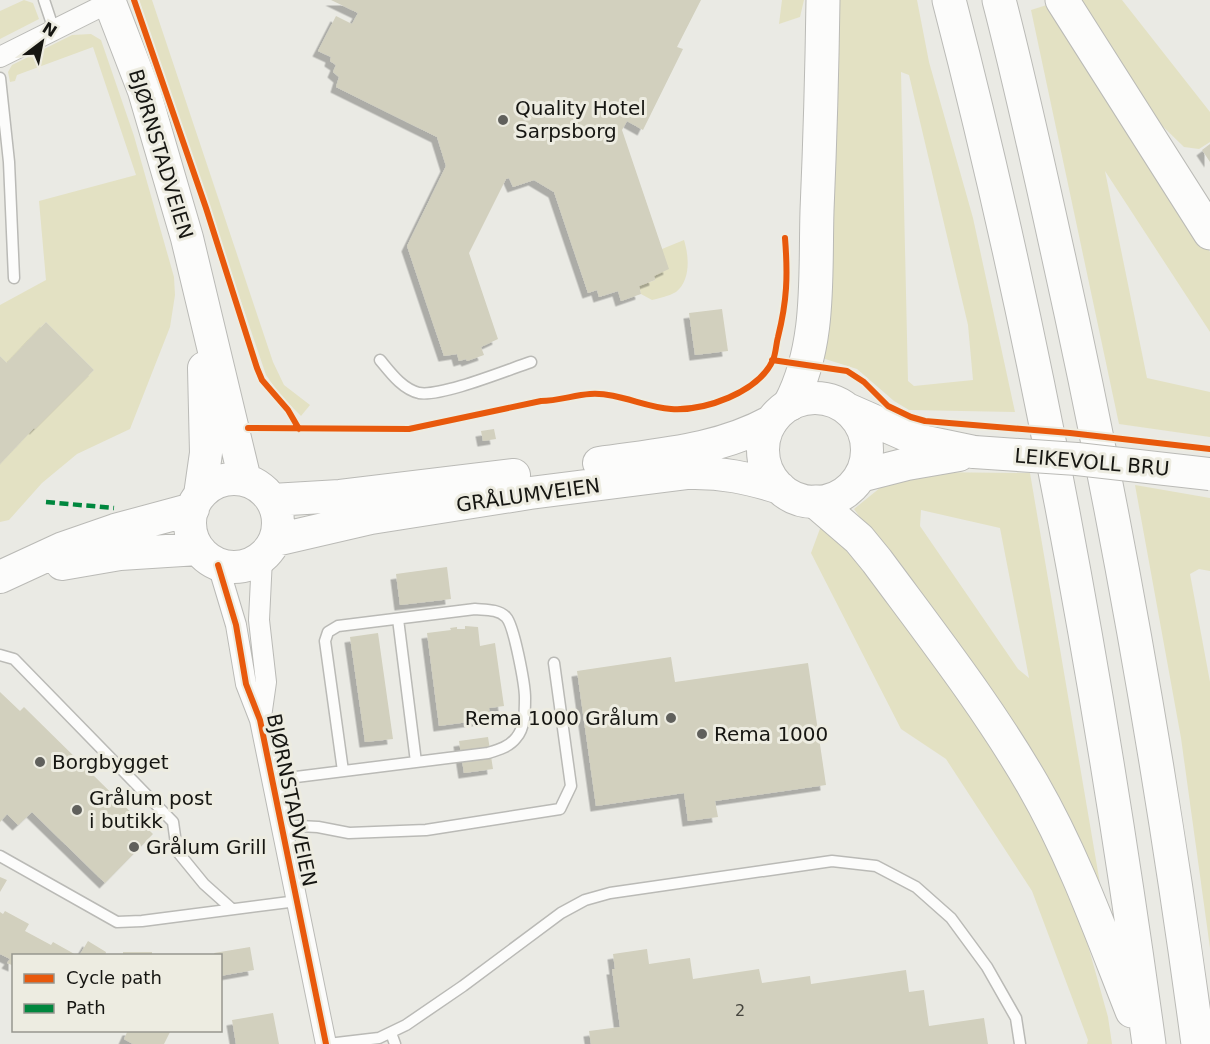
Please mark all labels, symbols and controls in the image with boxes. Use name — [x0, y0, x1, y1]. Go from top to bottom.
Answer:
north arrow — [12, 12, 72, 72]
text: N — [39, 18, 60, 41]
street label: BJØRNSTADVEIEN — [124, 66, 198, 242]
place label: Quality Hotel Sarpsborg — [515, 96, 646, 143]
marker: Quality Hotel Sarpsborg — [496, 113, 510, 127]
street label: LEIKEVOLL BRU — [1014, 443, 1170, 481]
street label: GRÅLUMVEIEN — [455, 473, 601, 517]
place label: Rema 1000 Grålum — [465, 706, 659, 730]
street label: BJØRNSTADVEIEN — [262, 711, 322, 889]
marker: Rema 1000 Grålum — [664, 711, 678, 725]
place label: Rema 1000 — [714, 722, 828, 746]
marker: Rema 1000 — [695, 727, 709, 741]
place label: Borgbygget — [52, 750, 169, 774]
marker: Borgbygget — [33, 755, 47, 769]
place label: Grålum post i butikk — [89, 786, 212, 833]
marker: Grålum post i butikk — [70, 803, 84, 817]
place label: Grålum Grill — [146, 835, 266, 859]
marker: Grålum Grill — [127, 840, 141, 854]
legend — [12, 954, 222, 1032]
text: Cycle path — [66, 967, 162, 988]
text: Path — [66, 997, 106, 1018]
house number: 2 — [735, 1001, 745, 1020]

